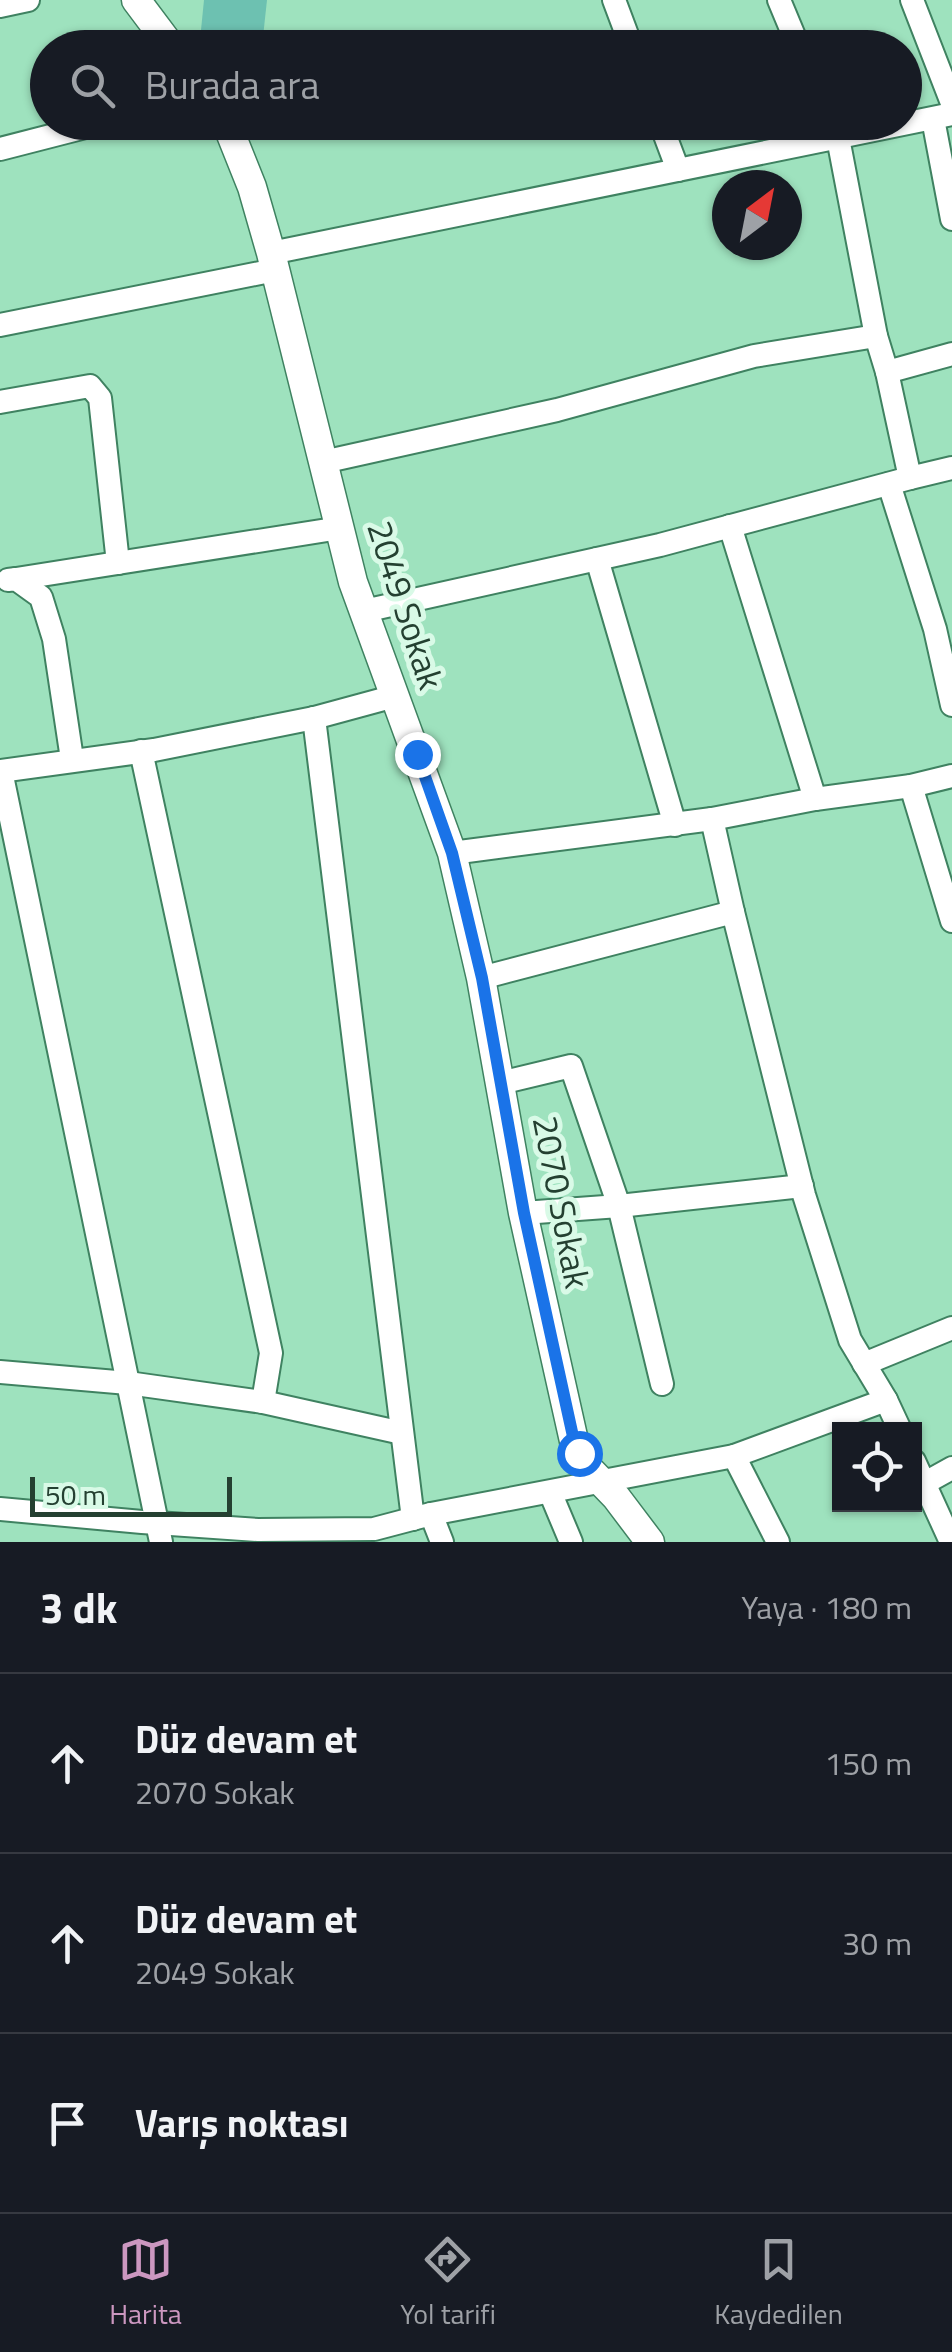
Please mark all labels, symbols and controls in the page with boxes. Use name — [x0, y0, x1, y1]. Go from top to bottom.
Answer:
search box — [30, 30, 922, 140]
text: Burada ara — [145, 56, 320, 114]
icon: search — [65, 58, 120, 113]
north arrow — [712, 170, 802, 260]
street label: 2049 Sokak — [353, 514, 459, 697]
route end — [395, 732, 441, 778]
street label: 2070 Sokak — [519, 1111, 605, 1293]
map controls — [832, 1422, 922, 1512]
button: locate — [832, 1422, 922, 1512]
route start — [557, 1431, 603, 1477]
scale bar — [30, 1472, 232, 1516]
text: 50 m — [45, 1473, 106, 1516]
text: 3 dk — [40, 1575, 117, 1639]
text: Yaya · 180 m — [741, 1583, 912, 1631]
text: Düz devam et — [135, 1710, 357, 1768]
icon: ahead — [40, 1736, 95, 1791]
text: 150 m — [824, 1739, 912, 1787]
text: 2070 Sokak — [135, 1768, 295, 1816]
text: Düz devam et — [135, 1890, 357, 1948]
icon: ahead — [40, 1916, 95, 1971]
text: 30 m — [842, 1919, 912, 1967]
text: 2049 Sokak — [135, 1948, 295, 1996]
text: Varış noktası — [135, 2094, 349, 2152]
icon: arrive — [40, 2096, 95, 2151]
tab: Harita — [109, 2232, 182, 2335]
tab: Yol tarifi — [400, 2232, 496, 2335]
tab: Kaydedilen — [714, 2232, 843, 2335]

